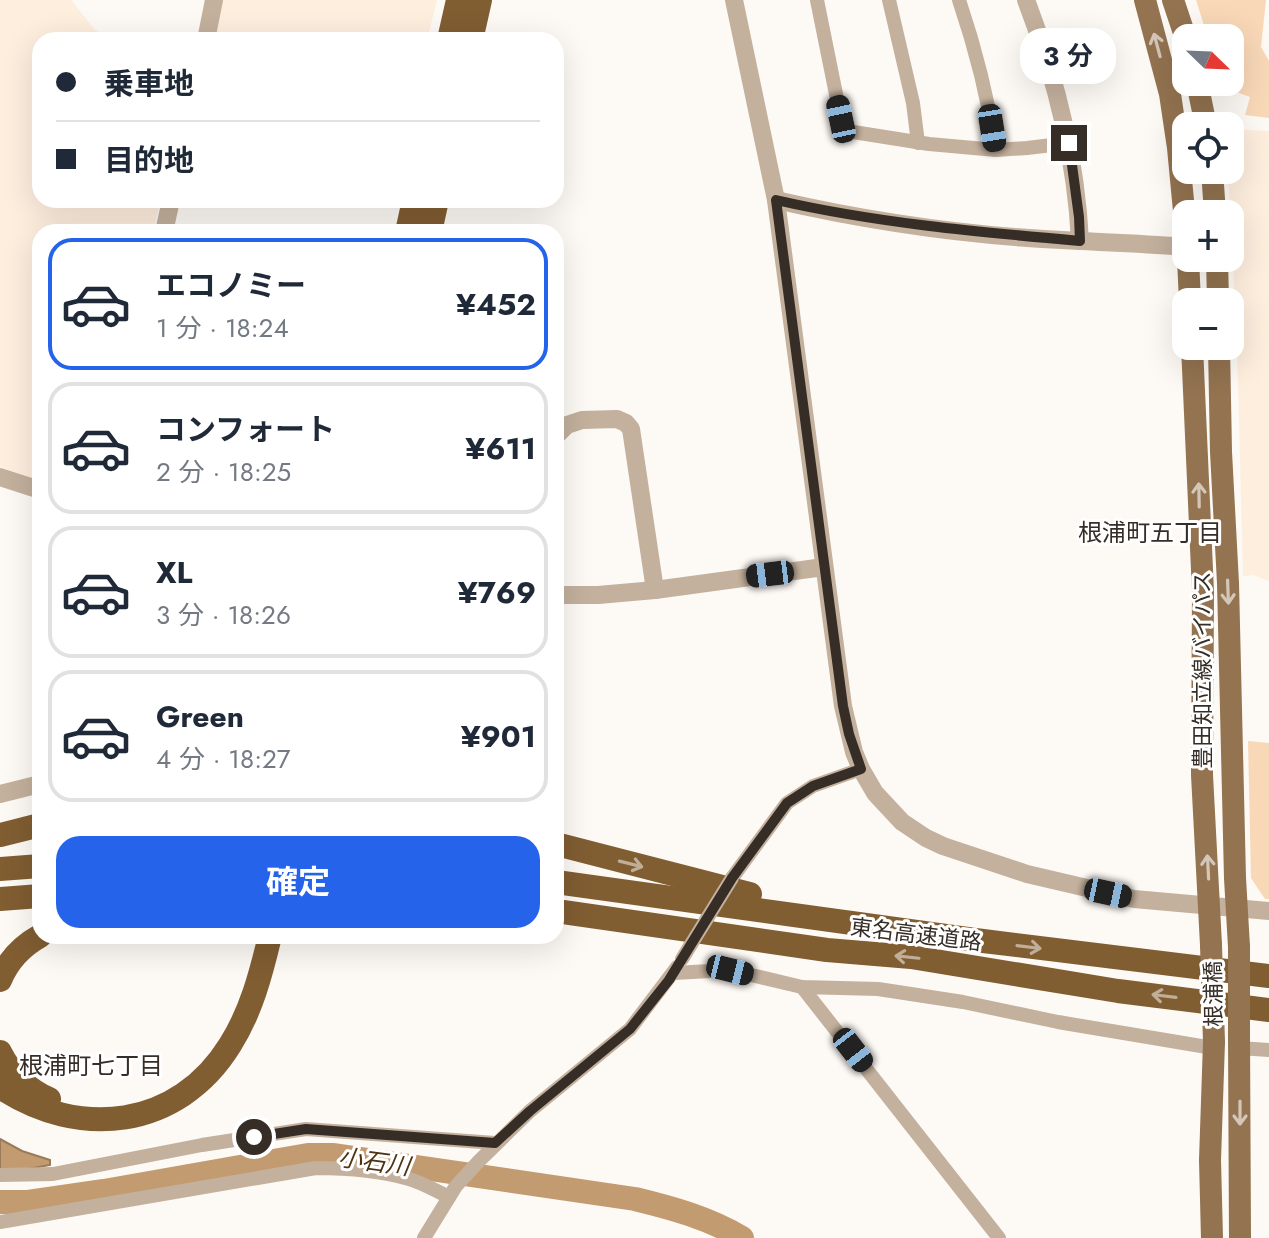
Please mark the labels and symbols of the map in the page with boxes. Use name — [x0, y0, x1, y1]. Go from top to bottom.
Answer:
north arrow — [1172, 24, 1244, 96]
callout: 3 分 — [1021, 27, 1117, 83]
one-way arrow — [1149, 32, 1164, 58]
car — [824, 93, 858, 145]
car — [976, 102, 1008, 154]
route end — [1051, 125, 1087, 161]
one-way arrow — [1191, 482, 1206, 509]
district label: 根浦町五丁目 — [1078, 515, 1222, 550]
car — [745, 559, 795, 589]
street label: 豊田知立線バイパス — [1186, 571, 1218, 769]
one-way arrow — [1220, 578, 1235, 605]
one-way arrow — [1200, 854, 1215, 881]
one-way arrow — [618, 857, 644, 872]
car — [1082, 876, 1134, 910]
street label: 東名高速道路 — [849, 910, 983, 958]
one-way arrow — [1015, 939, 1042, 954]
one-way arrow — [894, 950, 921, 965]
car — [704, 953, 756, 987]
street label: 根浦橋 — [1196, 961, 1230, 1027]
one-way arrow — [1151, 989, 1178, 1004]
car — [829, 1024, 877, 1076]
district label: 根浦町七丁目 — [19, 1048, 163, 1083]
one-way arrow — [1232, 1099, 1248, 1126]
route start — [236, 1119, 272, 1155]
water label: 小石川 — [336, 1139, 415, 1184]

